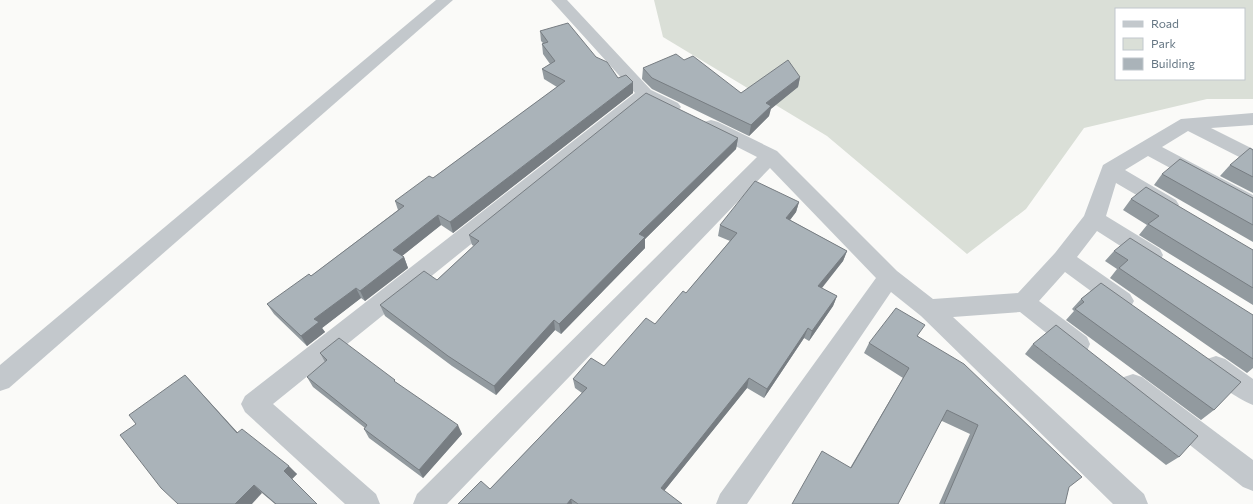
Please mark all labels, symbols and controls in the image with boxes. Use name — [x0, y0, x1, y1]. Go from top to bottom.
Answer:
legend — [1115, 8, 1245, 80]
text: Road — [1151, 16, 1179, 30]
text: Park — [1151, 36, 1177, 50]
text: Building — [1151, 56, 1195, 70]

